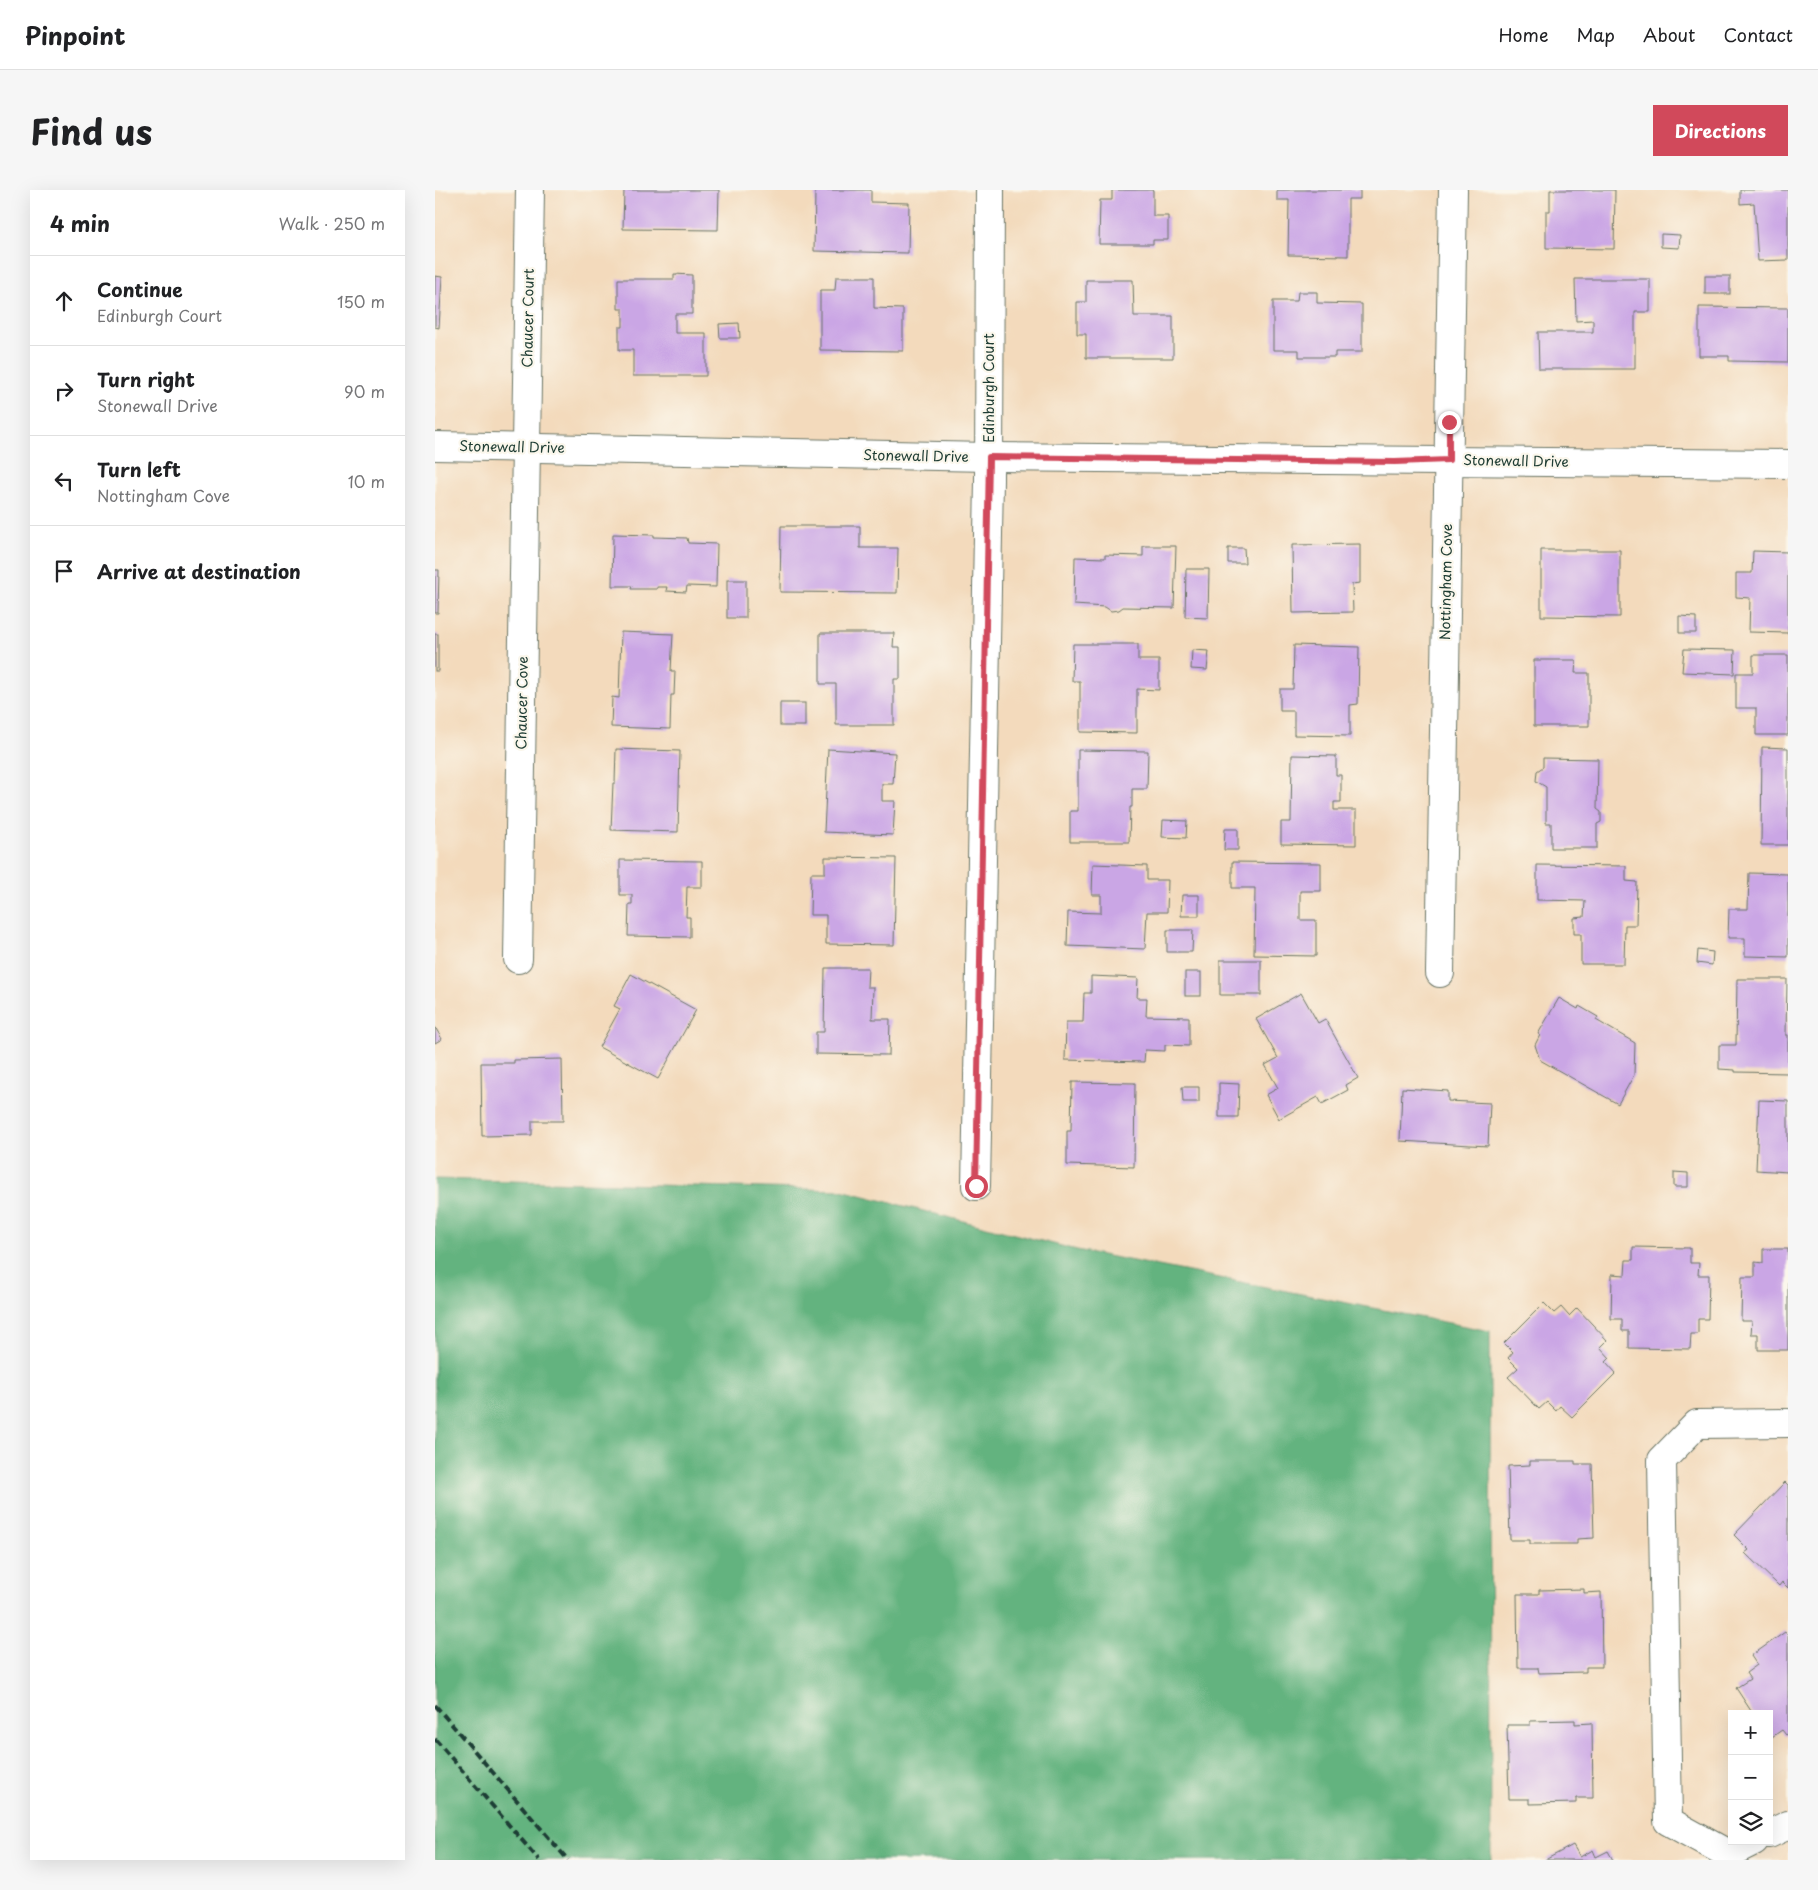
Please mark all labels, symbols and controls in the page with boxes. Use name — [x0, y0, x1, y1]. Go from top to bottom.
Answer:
text: Pinpoint — [25, 17, 126, 53]
text: Home — [1498, 21, 1548, 48]
text: Map — [1576, 21, 1615, 48]
text: About — [1643, 21, 1695, 48]
text: Contact — [1723, 21, 1793, 48]
text: Find us — [30, 104, 152, 157]
button: Directions — [1653, 105, 1788, 156]
text: 4 min — [50, 207, 110, 239]
text: Walk · 250 m — [279, 211, 385, 235]
street label: Chaucer Court — [516, 268, 539, 368]
text: Continue — [97, 275, 183, 303]
icon: ahead — [50, 287, 78, 315]
text: 150 m — [337, 289, 385, 313]
text: Edinburgh Court — [97, 303, 222, 327]
street label: Edinburgh Court — [978, 333, 999, 443]
text: Turn right — [97, 365, 195, 393]
icon: right — [50, 377, 78, 405]
text: 90 m — [344, 379, 385, 403]
text: Stonewall Drive — [97, 393, 218, 417]
route end — [1438, 411, 1461, 434]
street label: Stonewall Drive — [459, 435, 565, 458]
street label: Stonewall Drive — [863, 444, 969, 467]
street label: Stonewall Drive — [1463, 449, 1569, 472]
text: Turn left — [97, 455, 181, 483]
icon: left — [50, 467, 78, 495]
text: 10 m — [348, 469, 385, 493]
text: Nottingham Cove — [97, 483, 230, 507]
street label: Nottingham Cove — [1434, 524, 1457, 640]
icon: arrive — [50, 557, 78, 585]
text: Arrive at destination — [97, 557, 301, 585]
street label: Chaucer Cove — [510, 656, 533, 750]
route start — [965, 1175, 988, 1198]
map controls — [1728, 1710, 1773, 1845]
button: + — [1728, 1710, 1773, 1755]
button: − — [1728, 1755, 1773, 1800]
button: layers — [1728, 1800, 1773, 1845]

